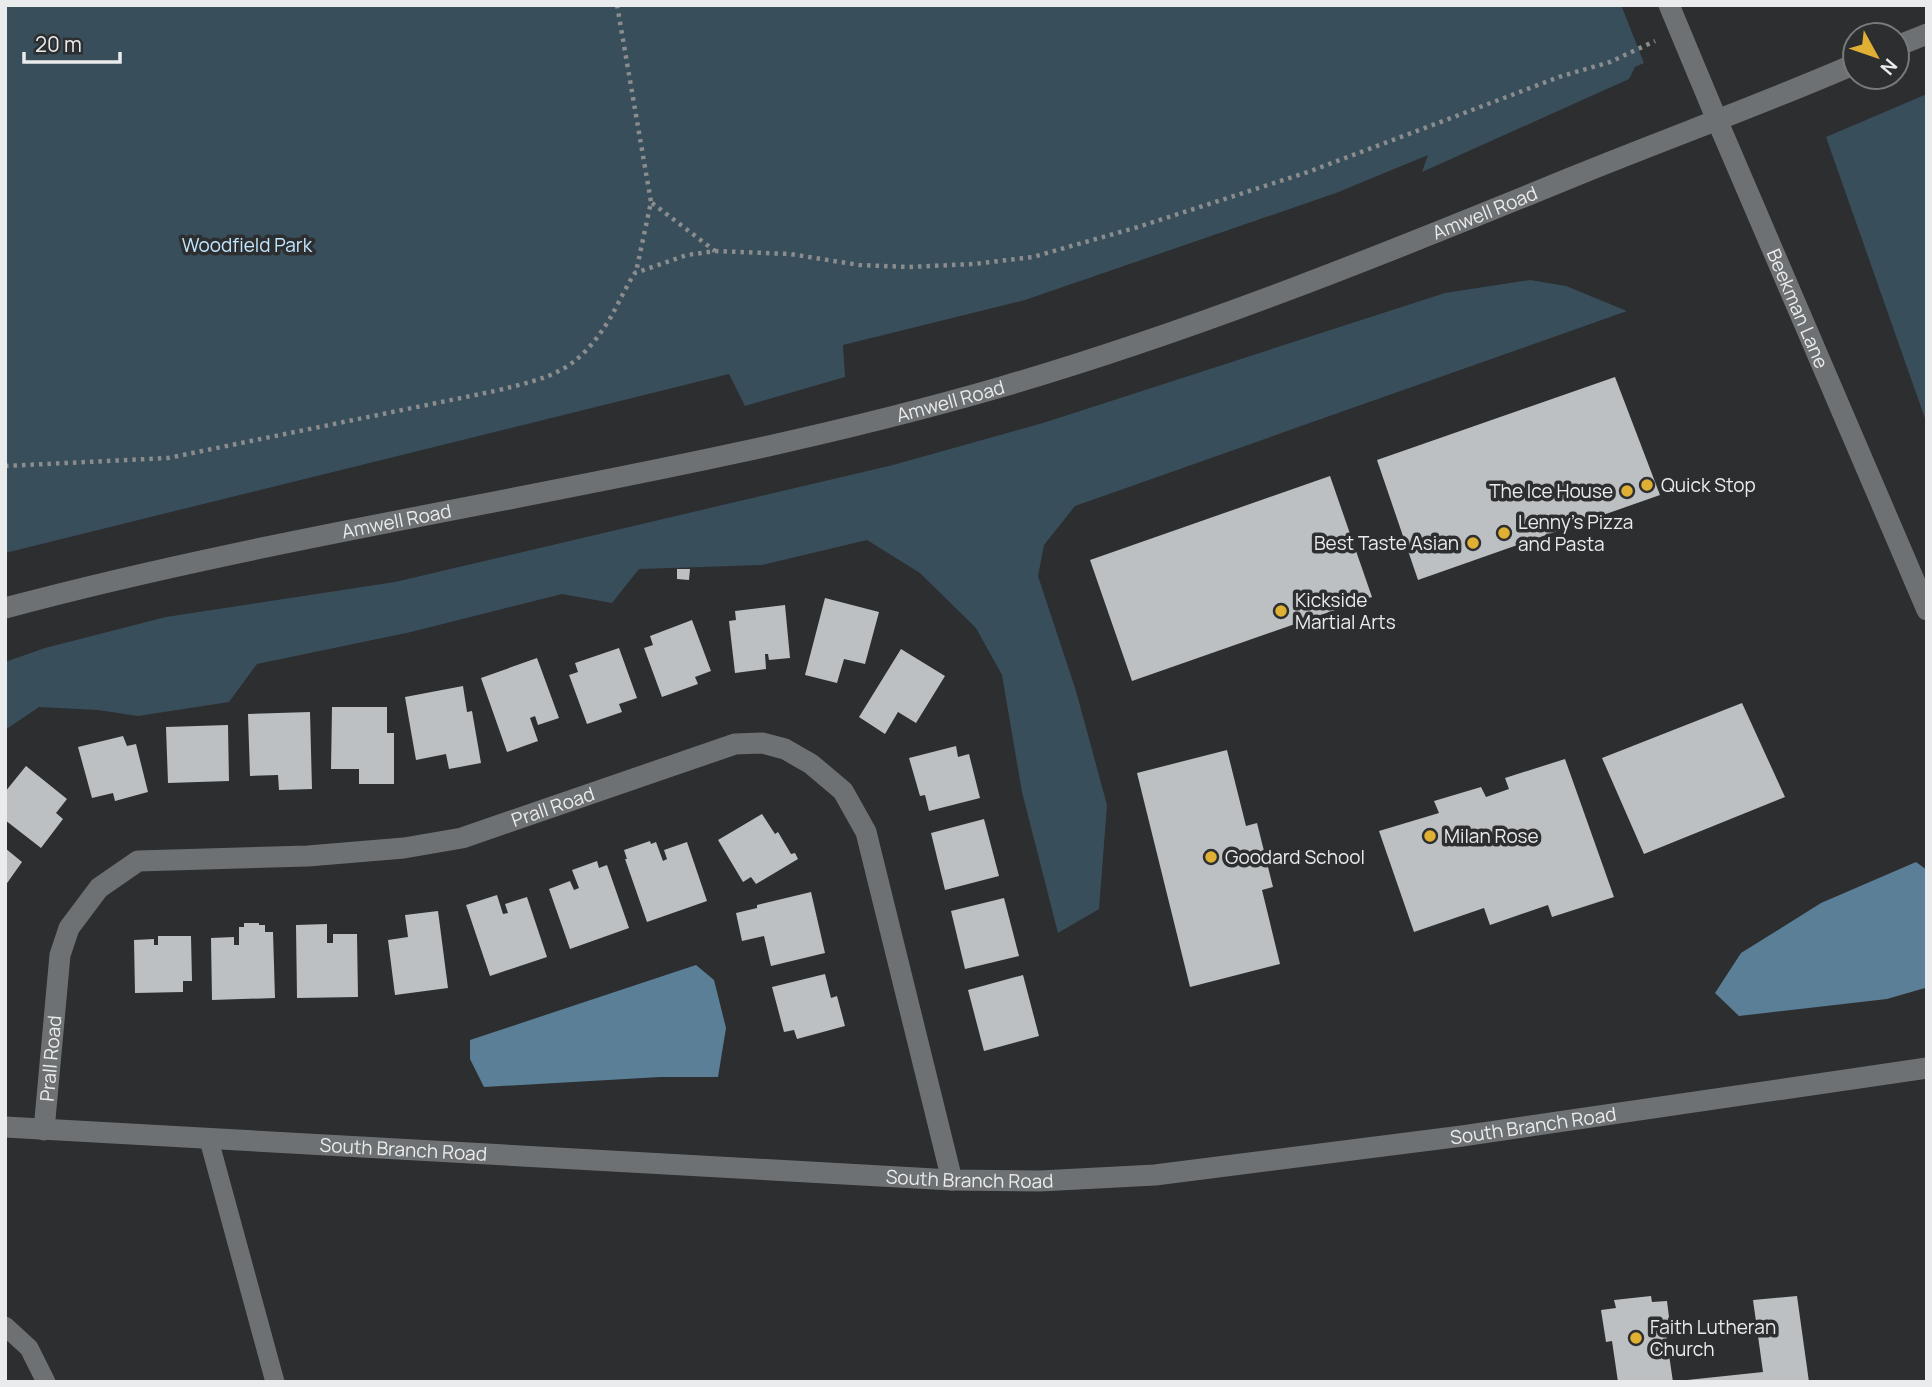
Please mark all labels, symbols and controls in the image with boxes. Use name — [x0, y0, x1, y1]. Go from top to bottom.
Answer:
scale bar — [24, 21, 121, 65]
north arrow — [1841, 21, 1911, 91]
text: 20 m — [35, 30, 82, 58]
text: N — [1875, 53, 1903, 81]
street label: Amwell Road — [1428, 180, 1541, 246]
park label: Woodfield Park — [182, 232, 313, 258]
street label: Beekman Lane — [1761, 245, 1835, 372]
street label: Amwell Road — [893, 374, 1008, 428]
place label: Quick Stop — [1661, 472, 1756, 498]
marker: Quick Stop — [1639, 477, 1655, 493]
place label: The Ice House — [1489, 478, 1613, 504]
marker: The Ice House — [1619, 483, 1635, 499]
street label: Amwell Road — [339, 498, 453, 544]
place label: Lenny's Pizza and Pasta — [1518, 509, 1633, 557]
marker: Lenny's Pizza and Pasta — [1496, 525, 1512, 541]
place label: Best Taste Asian — [1314, 530, 1459, 556]
marker: Best Taste Asian — [1465, 535, 1481, 551]
place label: Kickside Martial Arts — [1295, 587, 1396, 635]
marker: Kickside Martial Arts — [1273, 603, 1289, 619]
street label: Prall Road — [508, 780, 598, 833]
place label: Milan Rose — [1444, 823, 1539, 849]
marker: Milan Rose — [1422, 828, 1438, 844]
place label: Goodard School — [1225, 844, 1365, 870]
marker: Goodard School — [1203, 849, 1219, 865]
street label: Prall Road — [34, 1014, 67, 1102]
street label: South Branch Road — [1449, 1101, 1618, 1150]
street label: South Branch Road — [319, 1132, 488, 1167]
street label: South Branch Road — [885, 1163, 1054, 1194]
place label: Faith Lutheran Church — [1650, 1314, 1776, 1362]
marker: Faith Lutheran Church — [1628, 1330, 1644, 1346]

